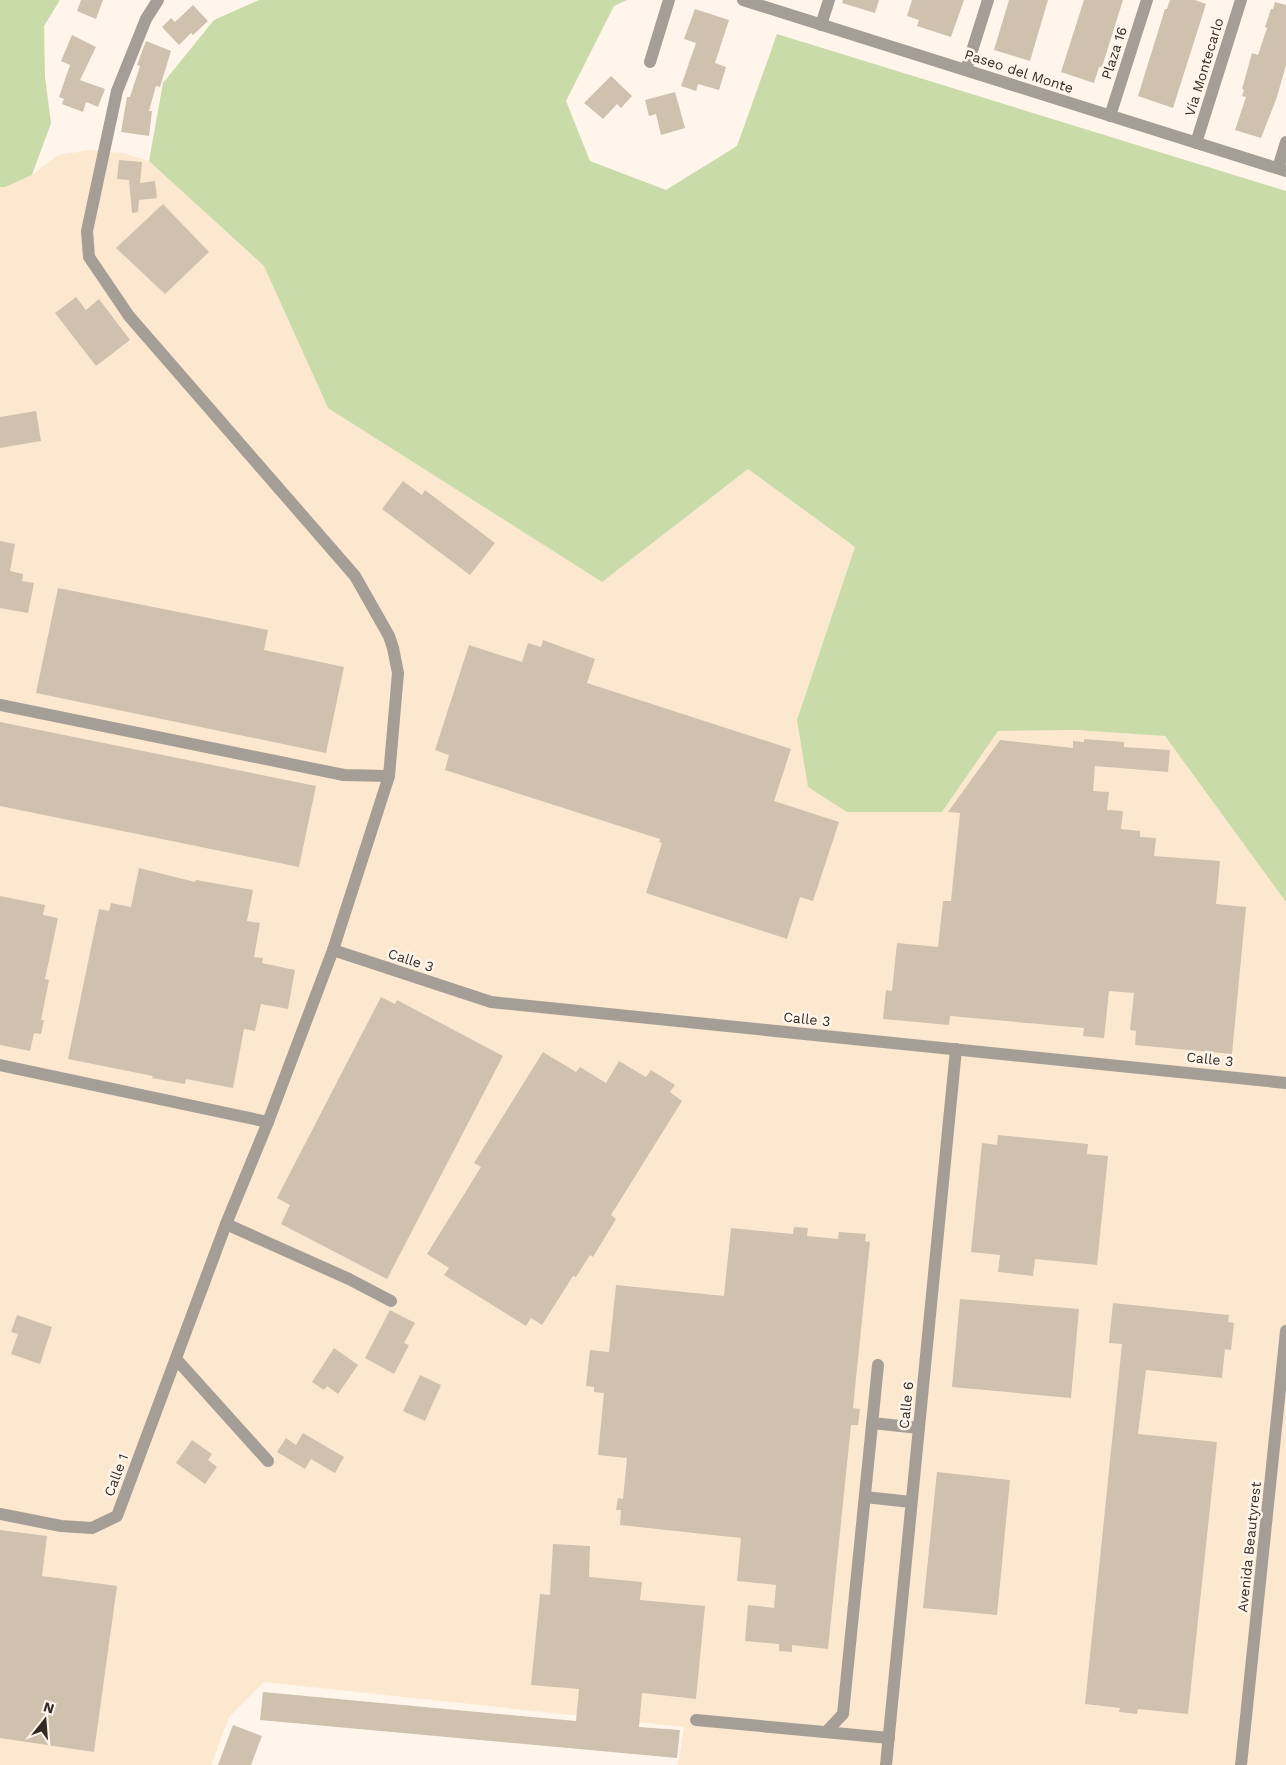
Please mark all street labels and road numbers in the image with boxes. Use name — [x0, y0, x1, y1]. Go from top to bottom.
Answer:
street label: Vía Montecarlo — [1181, 16, 1227, 118]
street label: Plaza 16 — [1098, 25, 1130, 81]
street label: Paseo del Monte — [963, 46, 1075, 96]
street label: Calle 3 — [386, 945, 436, 975]
street label: Calle 3 — [783, 1009, 831, 1029]
street label: Calle 3 — [1186, 1049, 1234, 1069]
street label: Calle 6 — [896, 1381, 916, 1429]
street label: Calle 1 — [101, 1452, 131, 1498]
street label: Avenida Beautyrest — [1234, 1481, 1264, 1613]

